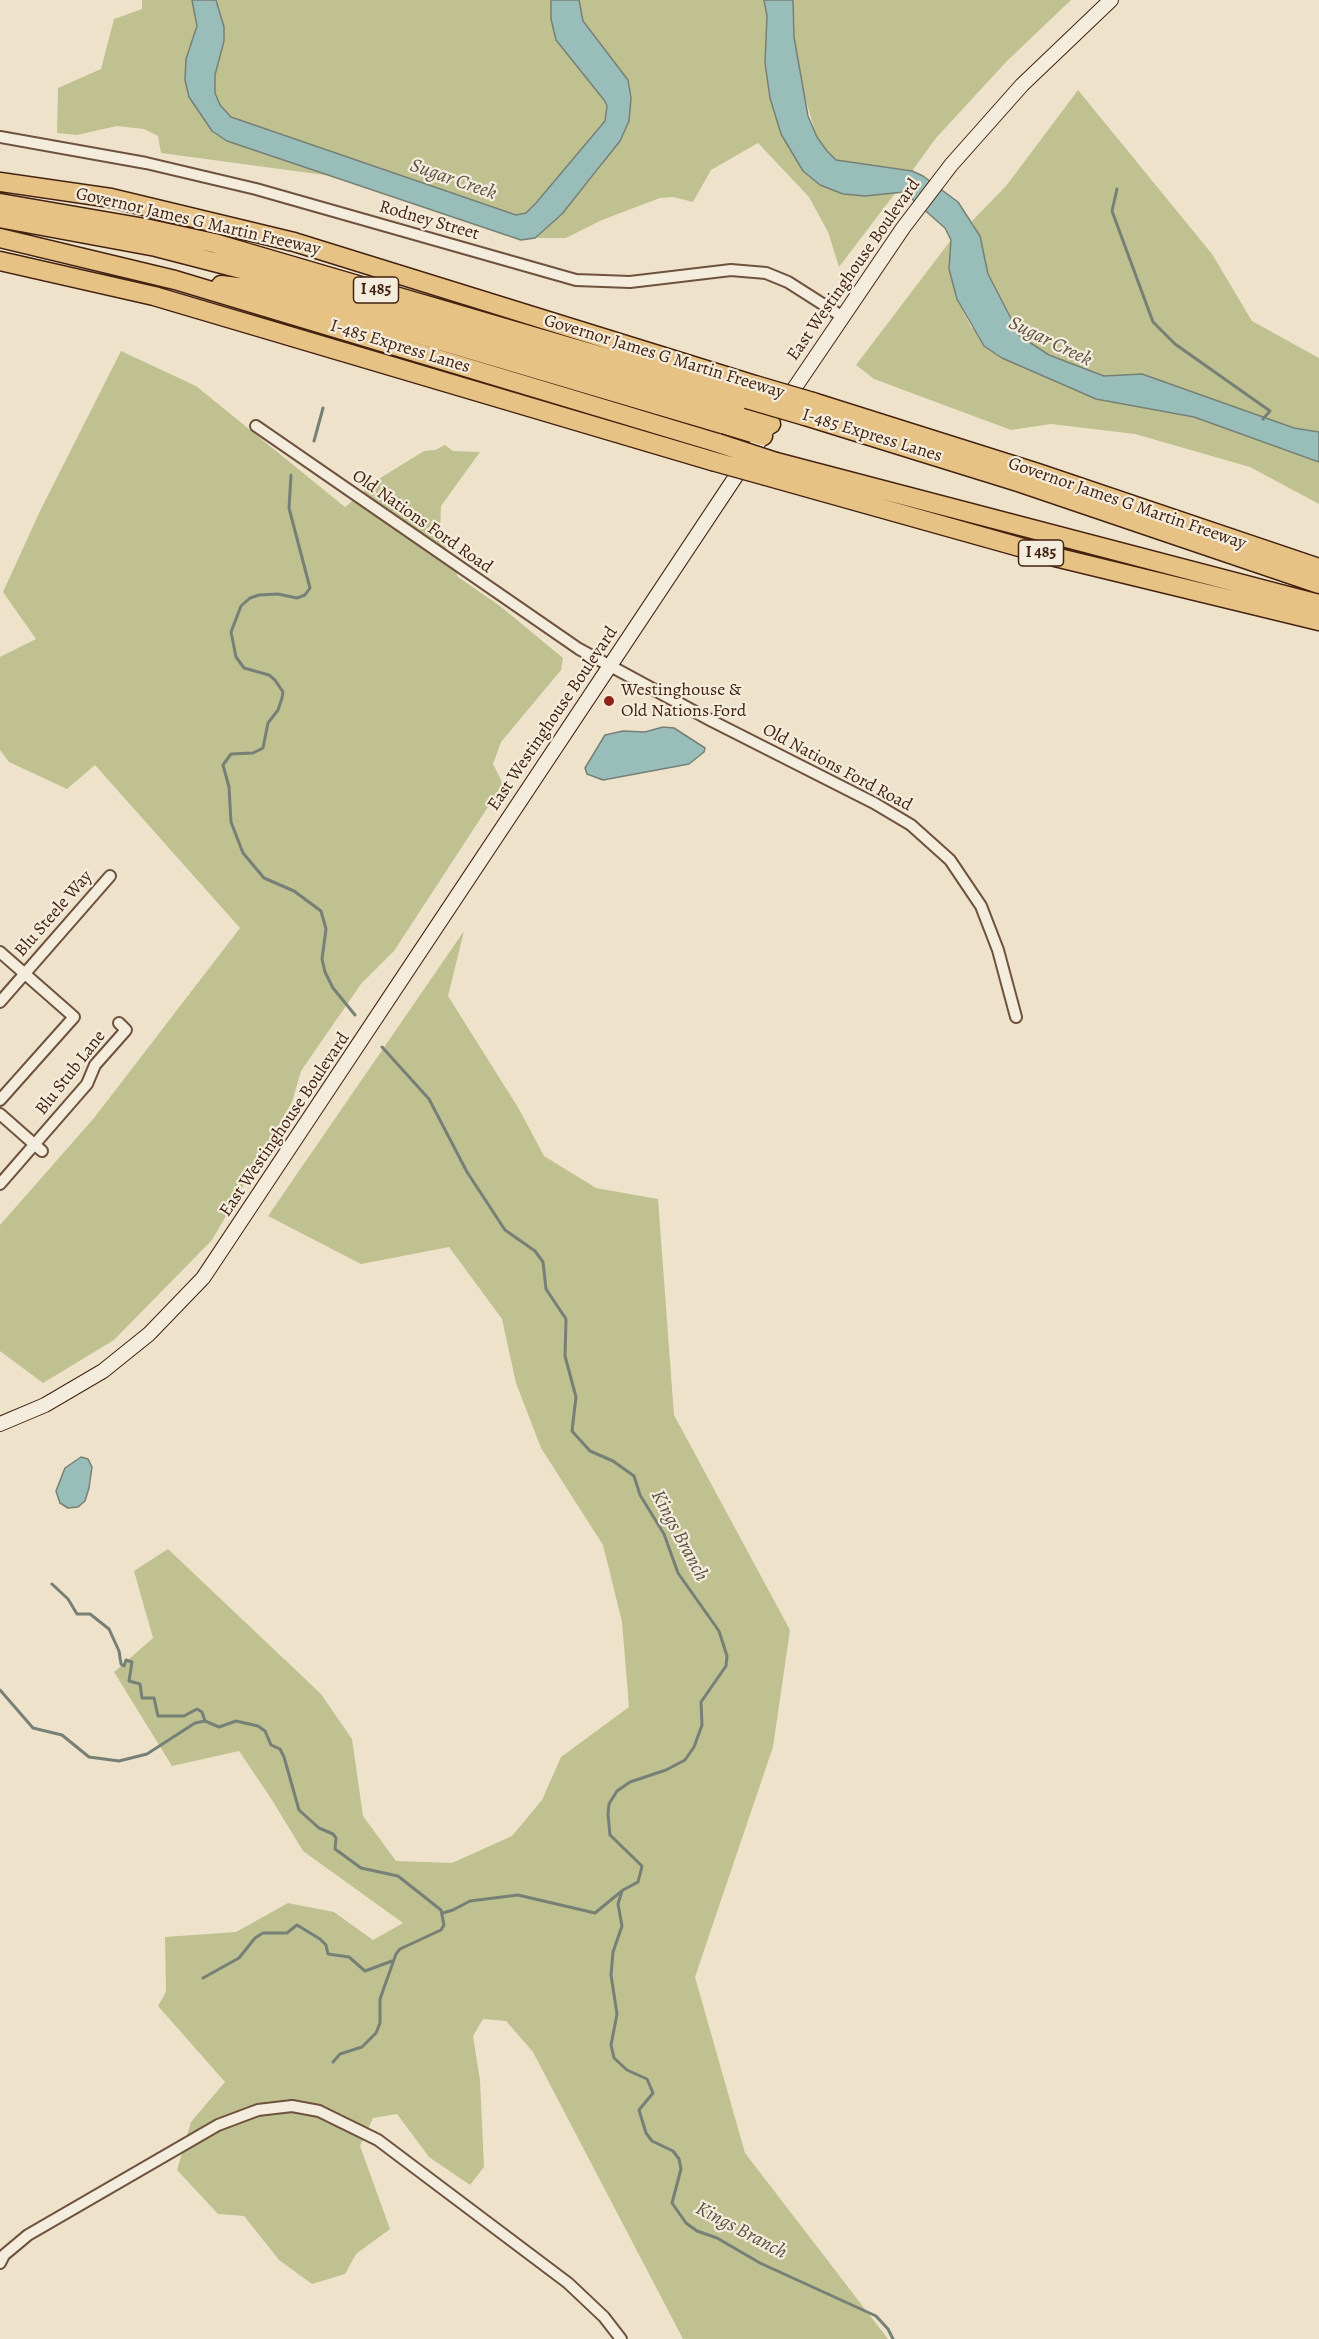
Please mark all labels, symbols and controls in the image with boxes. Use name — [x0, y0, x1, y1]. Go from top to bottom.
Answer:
water label: Sugar Creek — [407, 154, 499, 206]
street label: East Westinghouse Boulevard — [783, 175, 925, 365]
street label: Governor James G Martin Freeway — [74, 183, 322, 261]
street label: Rodney Street — [377, 196, 481, 246]
road number: I 485 — [354, 277, 398, 303]
street label: Governor James G Martin Freeway — [541, 310, 787, 404]
water label: Sugar Creek — [1004, 312, 1096, 372]
street label: I-485 Express Lanes — [327, 315, 473, 379]
street label: I-485 Express Lanes — [799, 404, 945, 468]
street label: Governor James G Martin Freeway — [1005, 453, 1249, 555]
street label: Old Nations Ford Road — [348, 465, 496, 579]
road number: I 485 — [1018, 540, 1064, 566]
street label: East Westinghouse Boulevard — [483, 623, 623, 815]
place label: Westinghouse & Old Nations Ford — [621, 680, 746, 722]
marker: Westinghouse & Old Nations Ford — [602, 694, 616, 708]
street label: Old Nations Ford Road — [758, 719, 916, 817]
street label: Blu Steele Way — [11, 866, 97, 962]
street label: Blu Stub Lane — [31, 1026, 111, 1120]
street label: East Westinghouse Boulevard — [215, 1029, 355, 1221]
water label: Kings Branch — [645, 1486, 713, 1586]
water label: Kings Branch — [691, 2197, 791, 2265]

